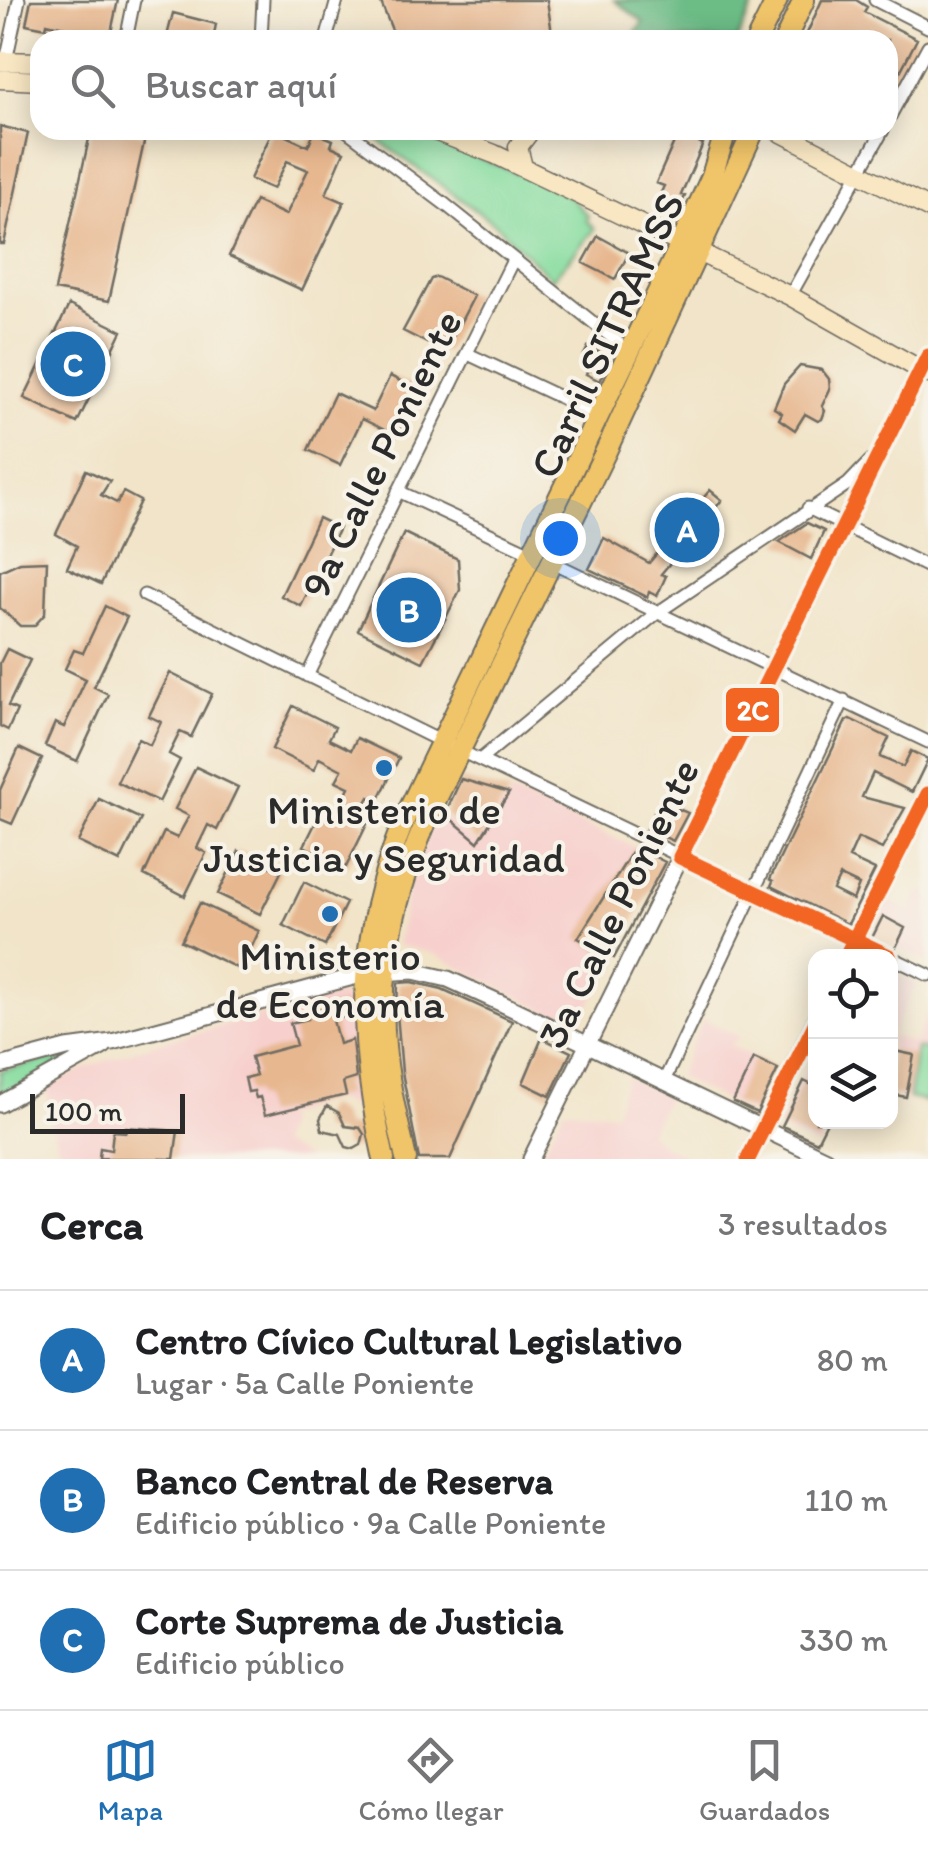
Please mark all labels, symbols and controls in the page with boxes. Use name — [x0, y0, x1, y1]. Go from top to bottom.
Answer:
search box — [30, 30, 898, 140]
icon: search — [65, 58, 120, 113]
text: Buscar aquí — [145, 62, 337, 108]
street label: Carril SITRAMSS — [519, 184, 695, 486]
street label: 9a Calle Poniente — [289, 302, 473, 606]
pin: C — [40, 326, 106, 402]
pin: A — [654, 492, 720, 568]
your location — [535, 513, 586, 564]
pin: B — [376, 572, 442, 648]
line badge: 2C — [724, 686, 781, 734]
text: 2C — [737, 693, 769, 727]
street label: 3a Calle Poniente — [526, 750, 710, 1056]
marker: Ministerio de Justicia y Seguridad — [373, 757, 395, 779]
place label: Ministerio de Justicia y Seguridad — [203, 784, 565, 883]
marker: Ministerio de Economía — [319, 903, 341, 925]
place label: Ministerio de Economía — [215, 930, 445, 1029]
map controls — [808, 949, 898, 1129]
button: locate — [808, 949, 898, 1039]
button: layers — [808, 1039, 898, 1129]
scale bar — [30, 1089, 185, 1134]
text: 100 m — [45, 1094, 122, 1128]
text: Cerca — [40, 1199, 144, 1250]
text: 3 resultados — [718, 1205, 888, 1243]
text: Centro Cívico Cultural Legislativo — [135, 1318, 682, 1364]
text: A — [62, 1341, 83, 1379]
text: 80 m — [817, 1341, 888, 1379]
text: Lugar · 5a Calle Poniente — [135, 1364, 474, 1402]
text: Banco Central de Reserva — [135, 1458, 553, 1504]
text: B — [62, 1481, 83, 1519]
text: 110 m — [804, 1481, 888, 1519]
text: Edificio público · 9a Calle Poniente — [135, 1504, 606, 1542]
text: Corte Suprema de Justicia — [135, 1598, 563, 1644]
text: C — [62, 1621, 83, 1659]
text: 330 m — [799, 1621, 888, 1659]
text: Edificio público — [135, 1644, 345, 1682]
tab: Mapa — [98, 1733, 163, 1827]
tab: Cómo llegar — [358, 1733, 503, 1827]
tab: Guardados — [699, 1733, 830, 1827]

